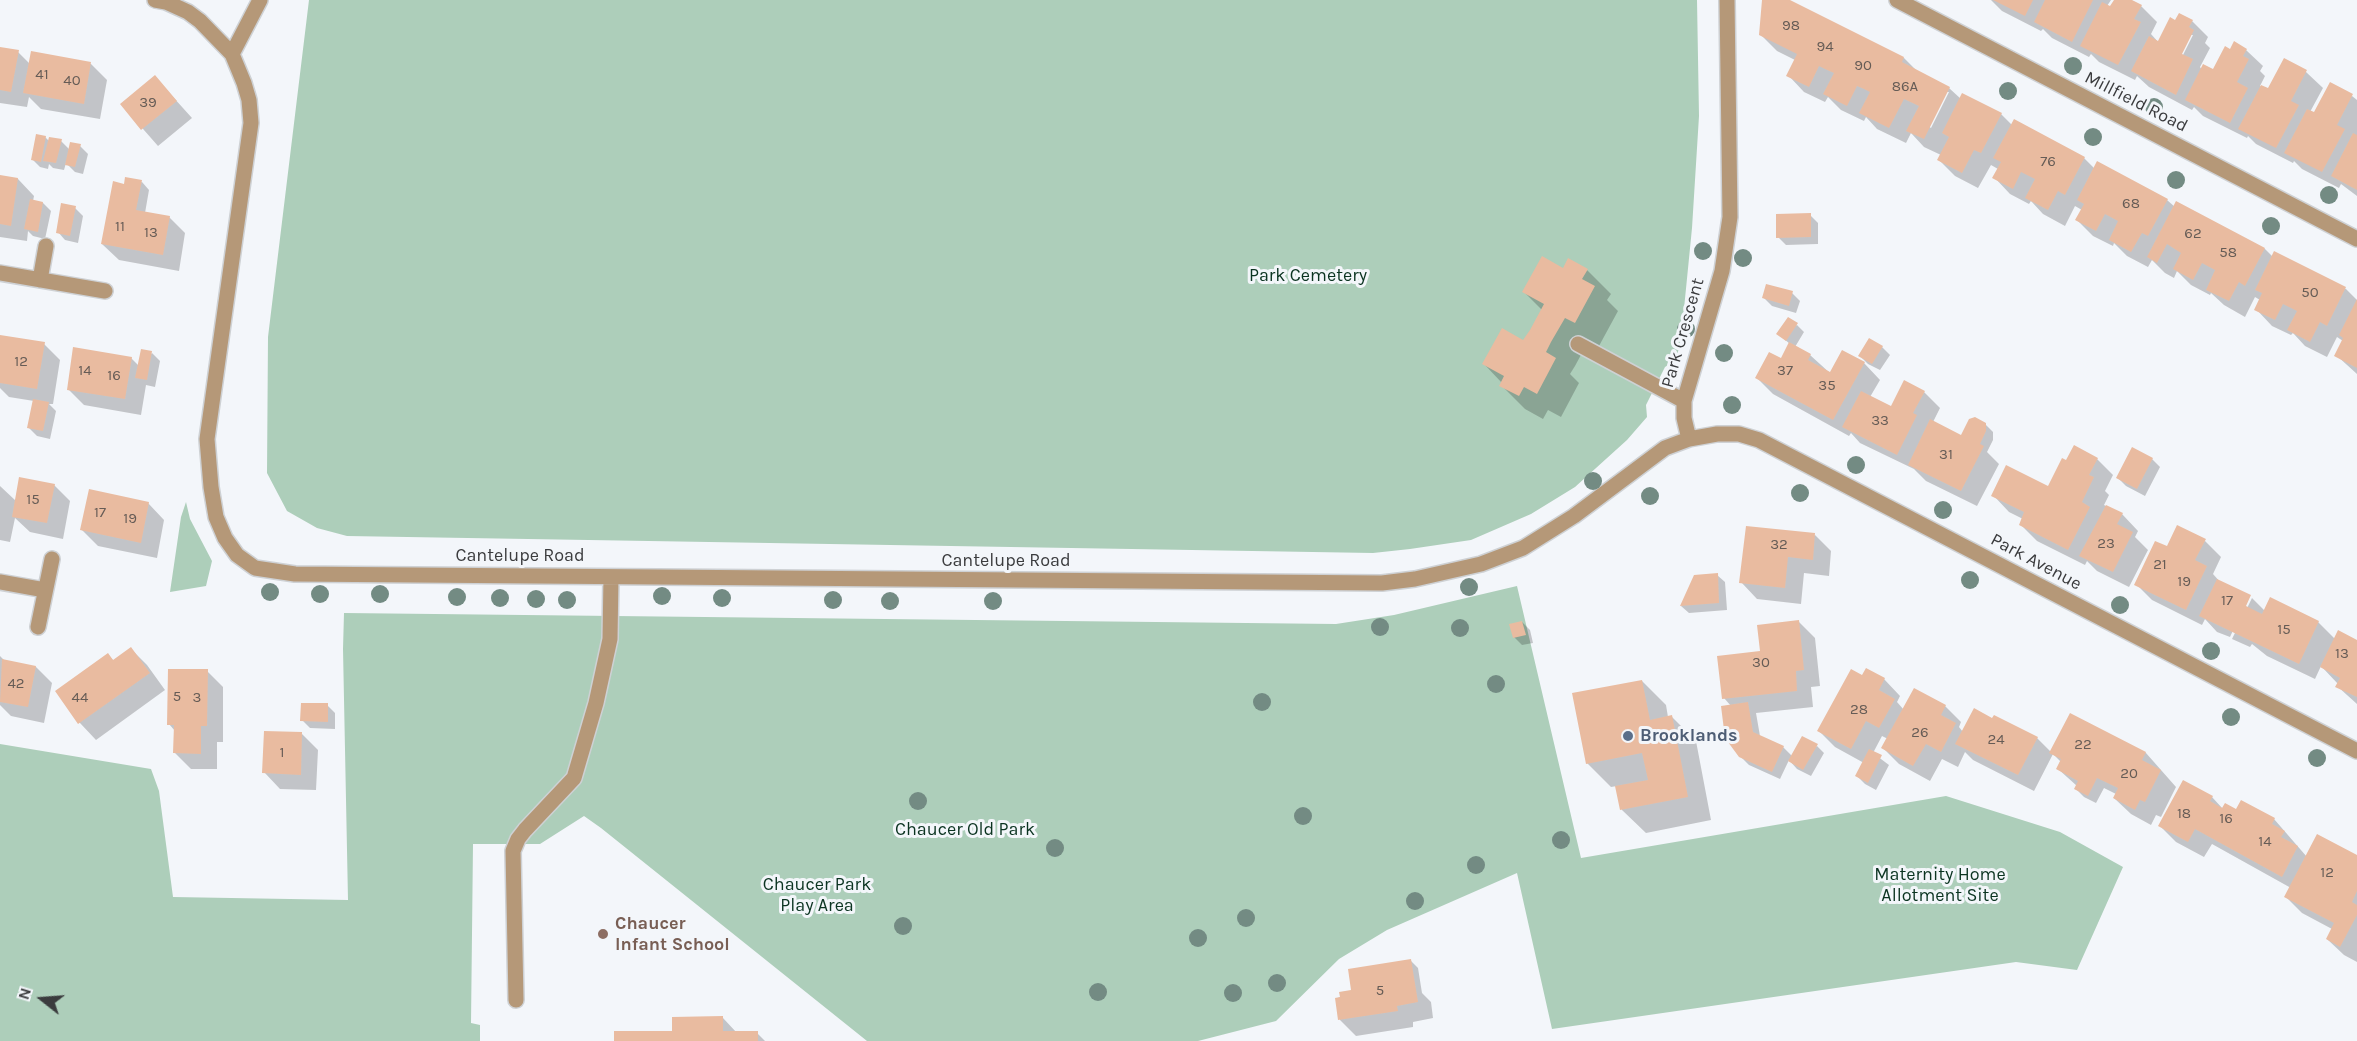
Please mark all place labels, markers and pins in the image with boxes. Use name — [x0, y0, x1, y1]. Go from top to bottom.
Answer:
place label: Brooklands — [1640, 725, 1738, 747]
marker: Brooklands — [1621, 729, 1635, 743]
place label: Chaucer Infant School — [615, 913, 730, 956]
marker: Chaucer Infant School — [596, 927, 610, 941]

